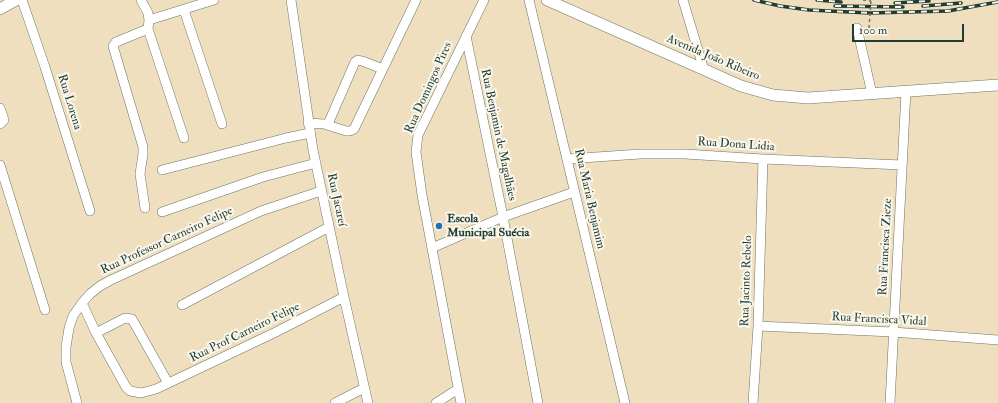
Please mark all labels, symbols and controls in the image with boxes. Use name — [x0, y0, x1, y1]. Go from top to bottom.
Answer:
scale bar — [854, 16, 966, 42]
text: 100 m — [859, 23, 887, 38]
street label: Avenida João Ribeiro — [664, 32, 762, 84]
street label: Rua Domingos Pires — [402, 40, 456, 136]
street label: Rua Benjamin de Magalhães — [477, 68, 519, 202]
street label: Rua Lorena — [54, 73, 84, 131]
street label: Rua Dona Lidia — [697, 135, 775, 155]
street label: Rua Maria Benjamim — [570, 148, 608, 250]
street label: Rua Jacareí — [323, 172, 349, 228]
street label: Rua Francisca Zieze — [876, 198, 896, 296]
street label: Rua Professor Carneiro Felipe — [99, 204, 235, 278]
place label: Escola Municipal Suécia — [447, 212, 529, 240]
marker: Escola Municipal Suécia — [434, 221, 444, 231]
street label: Rua Jacinto Rebelo — [738, 235, 756, 327]
street label: Rua Prof Carneiro Felipe — [188, 300, 302, 366]
street label: Rua Francisca Vidal — [831, 310, 927, 330]

